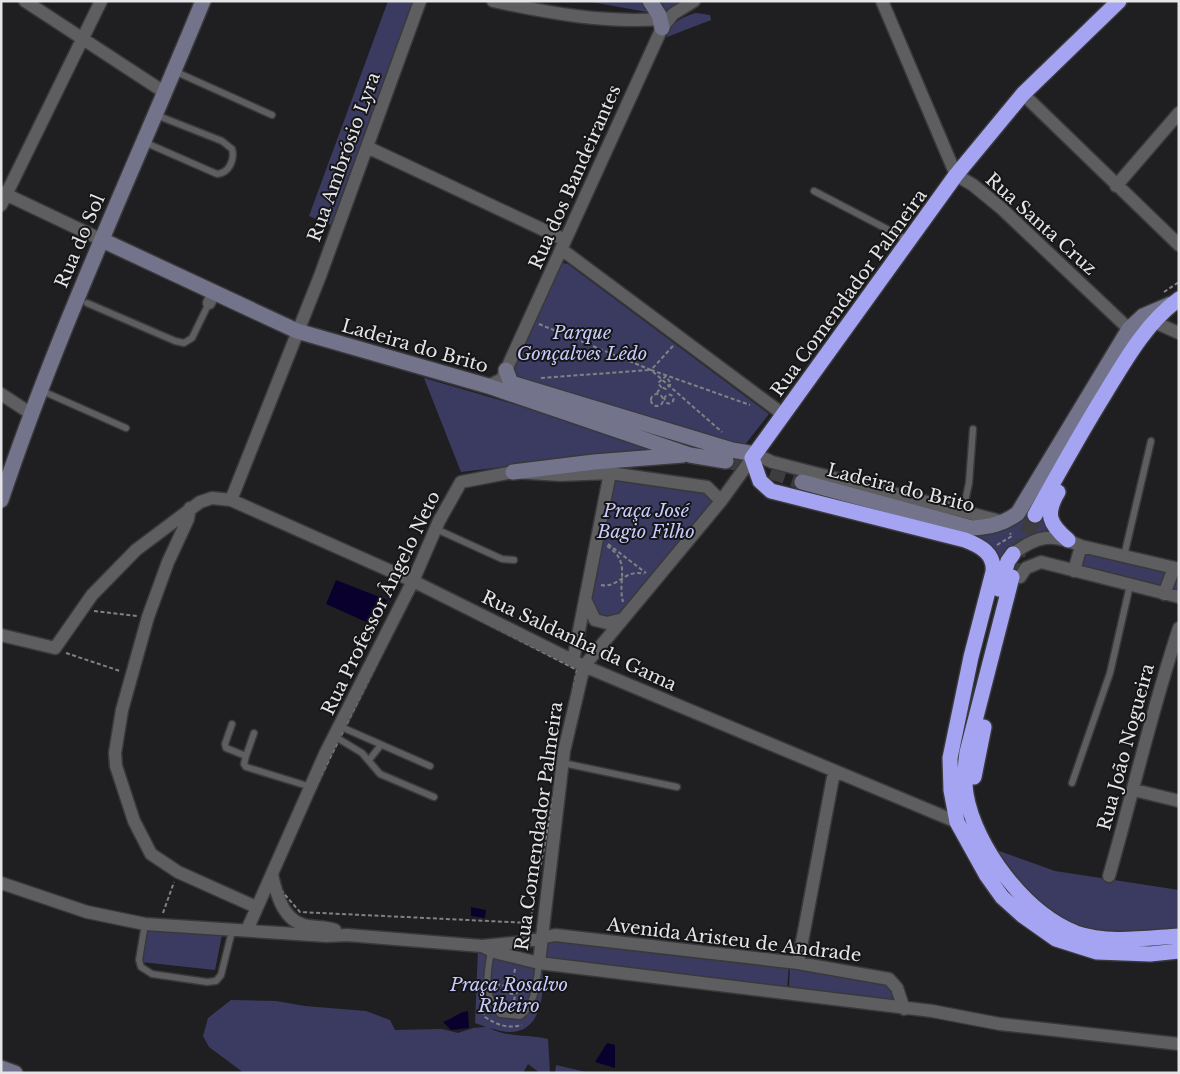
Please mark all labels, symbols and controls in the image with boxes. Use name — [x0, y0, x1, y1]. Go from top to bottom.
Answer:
street label: Rua Ambrósio Lyra — [303, 69, 385, 245]
street label: Rua dos Bandeirantes — [524, 81, 626, 273]
street label: Rua Santa Cruz — [981, 168, 1101, 280]
street label: Rua Comendador Palmeira — [766, 185, 932, 401]
street label: Rua do Sol — [50, 191, 110, 291]
street label: Ladeira do Brito — [339, 315, 491, 377]
park label: Parque Gonçalves Lêdo — [517, 322, 647, 365]
street label: Ladeira do Brito — [825, 459, 977, 517]
street label: Rua Professor Ângelo Neto — [316, 487, 445, 719]
park label: Praça José Bagio Filho — [596, 500, 695, 543]
street label: Rua Saldanha da Gama — [478, 586, 680, 696]
street label: Rua João Nogueira — [1093, 661, 1159, 833]
street label: Rua Comendador Palmeira — [511, 700, 567, 952]
street label: Avenida Aristeu de Andrade — [605, 913, 862, 967]
park label: Praça Rosalvo Ribeiro — [449, 974, 568, 1017]

